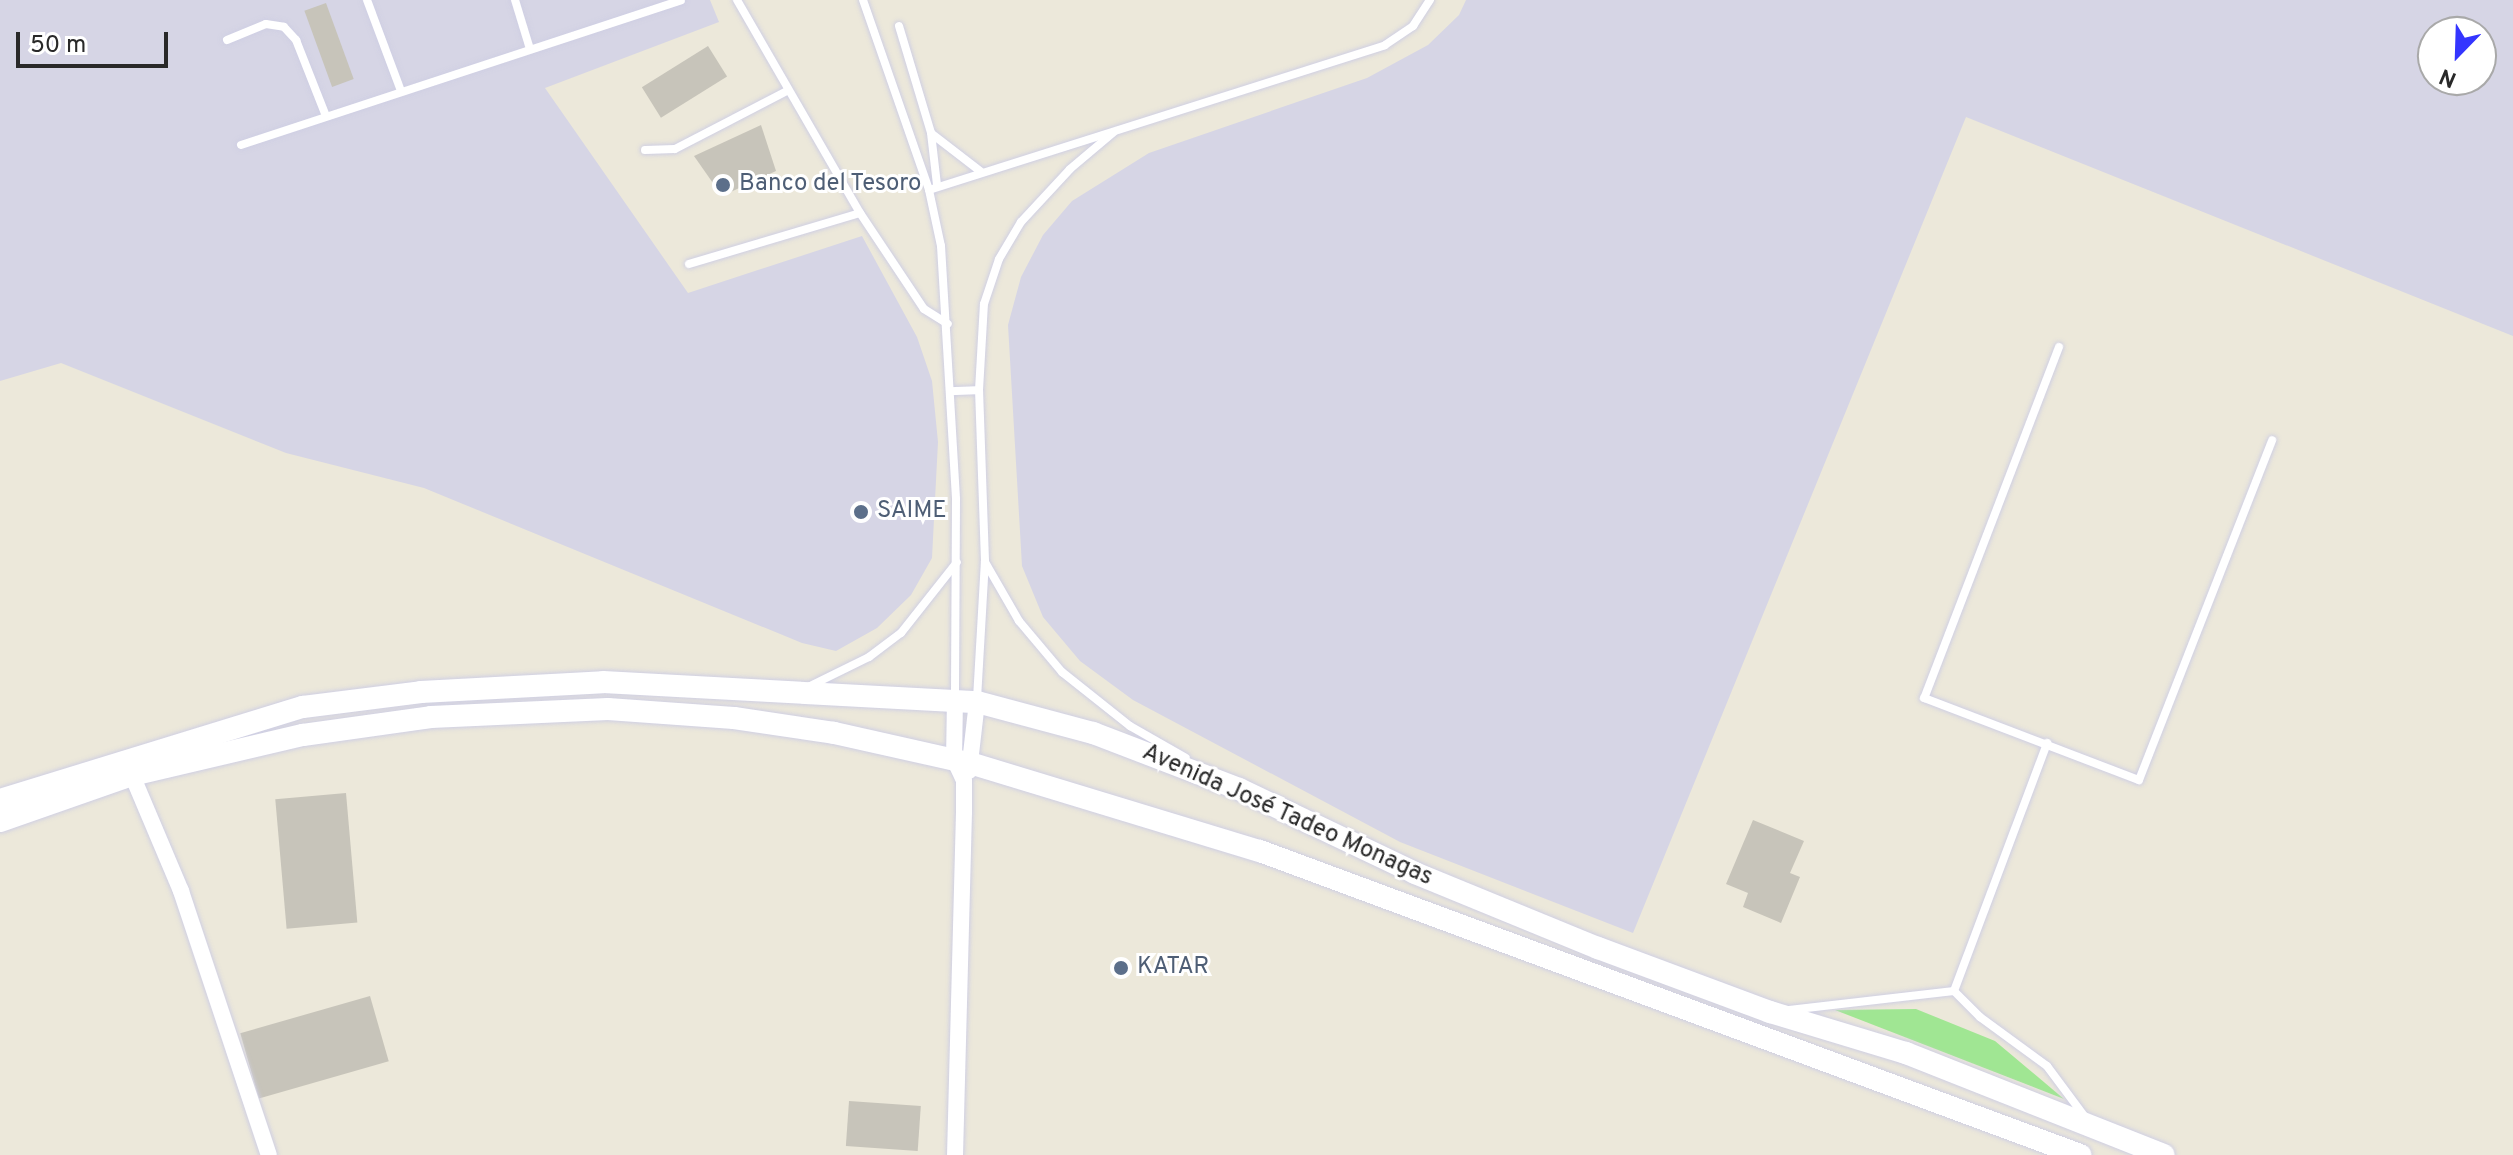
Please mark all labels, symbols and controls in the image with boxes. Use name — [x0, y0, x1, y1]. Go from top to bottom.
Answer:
scale bar — [20, 16, 172, 66]
north arrow — [2417, 16, 2497, 96]
text: 50 m — [30, 31, 86, 61]
text: N — [2436, 61, 2461, 92]
place label: Banco del Tesoro — [739, 171, 922, 199]
marker: Banco del Tesoro — [714, 176, 732, 194]
place label: SAIME — [877, 498, 947, 526]
marker: SAIME — [852, 503, 870, 521]
street label: Avenida José Tadeo Monagas — [1137, 739, 1437, 893]
place label: KATAR — [1137, 954, 1209, 982]
marker: KATAR — [1112, 959, 1130, 977]

